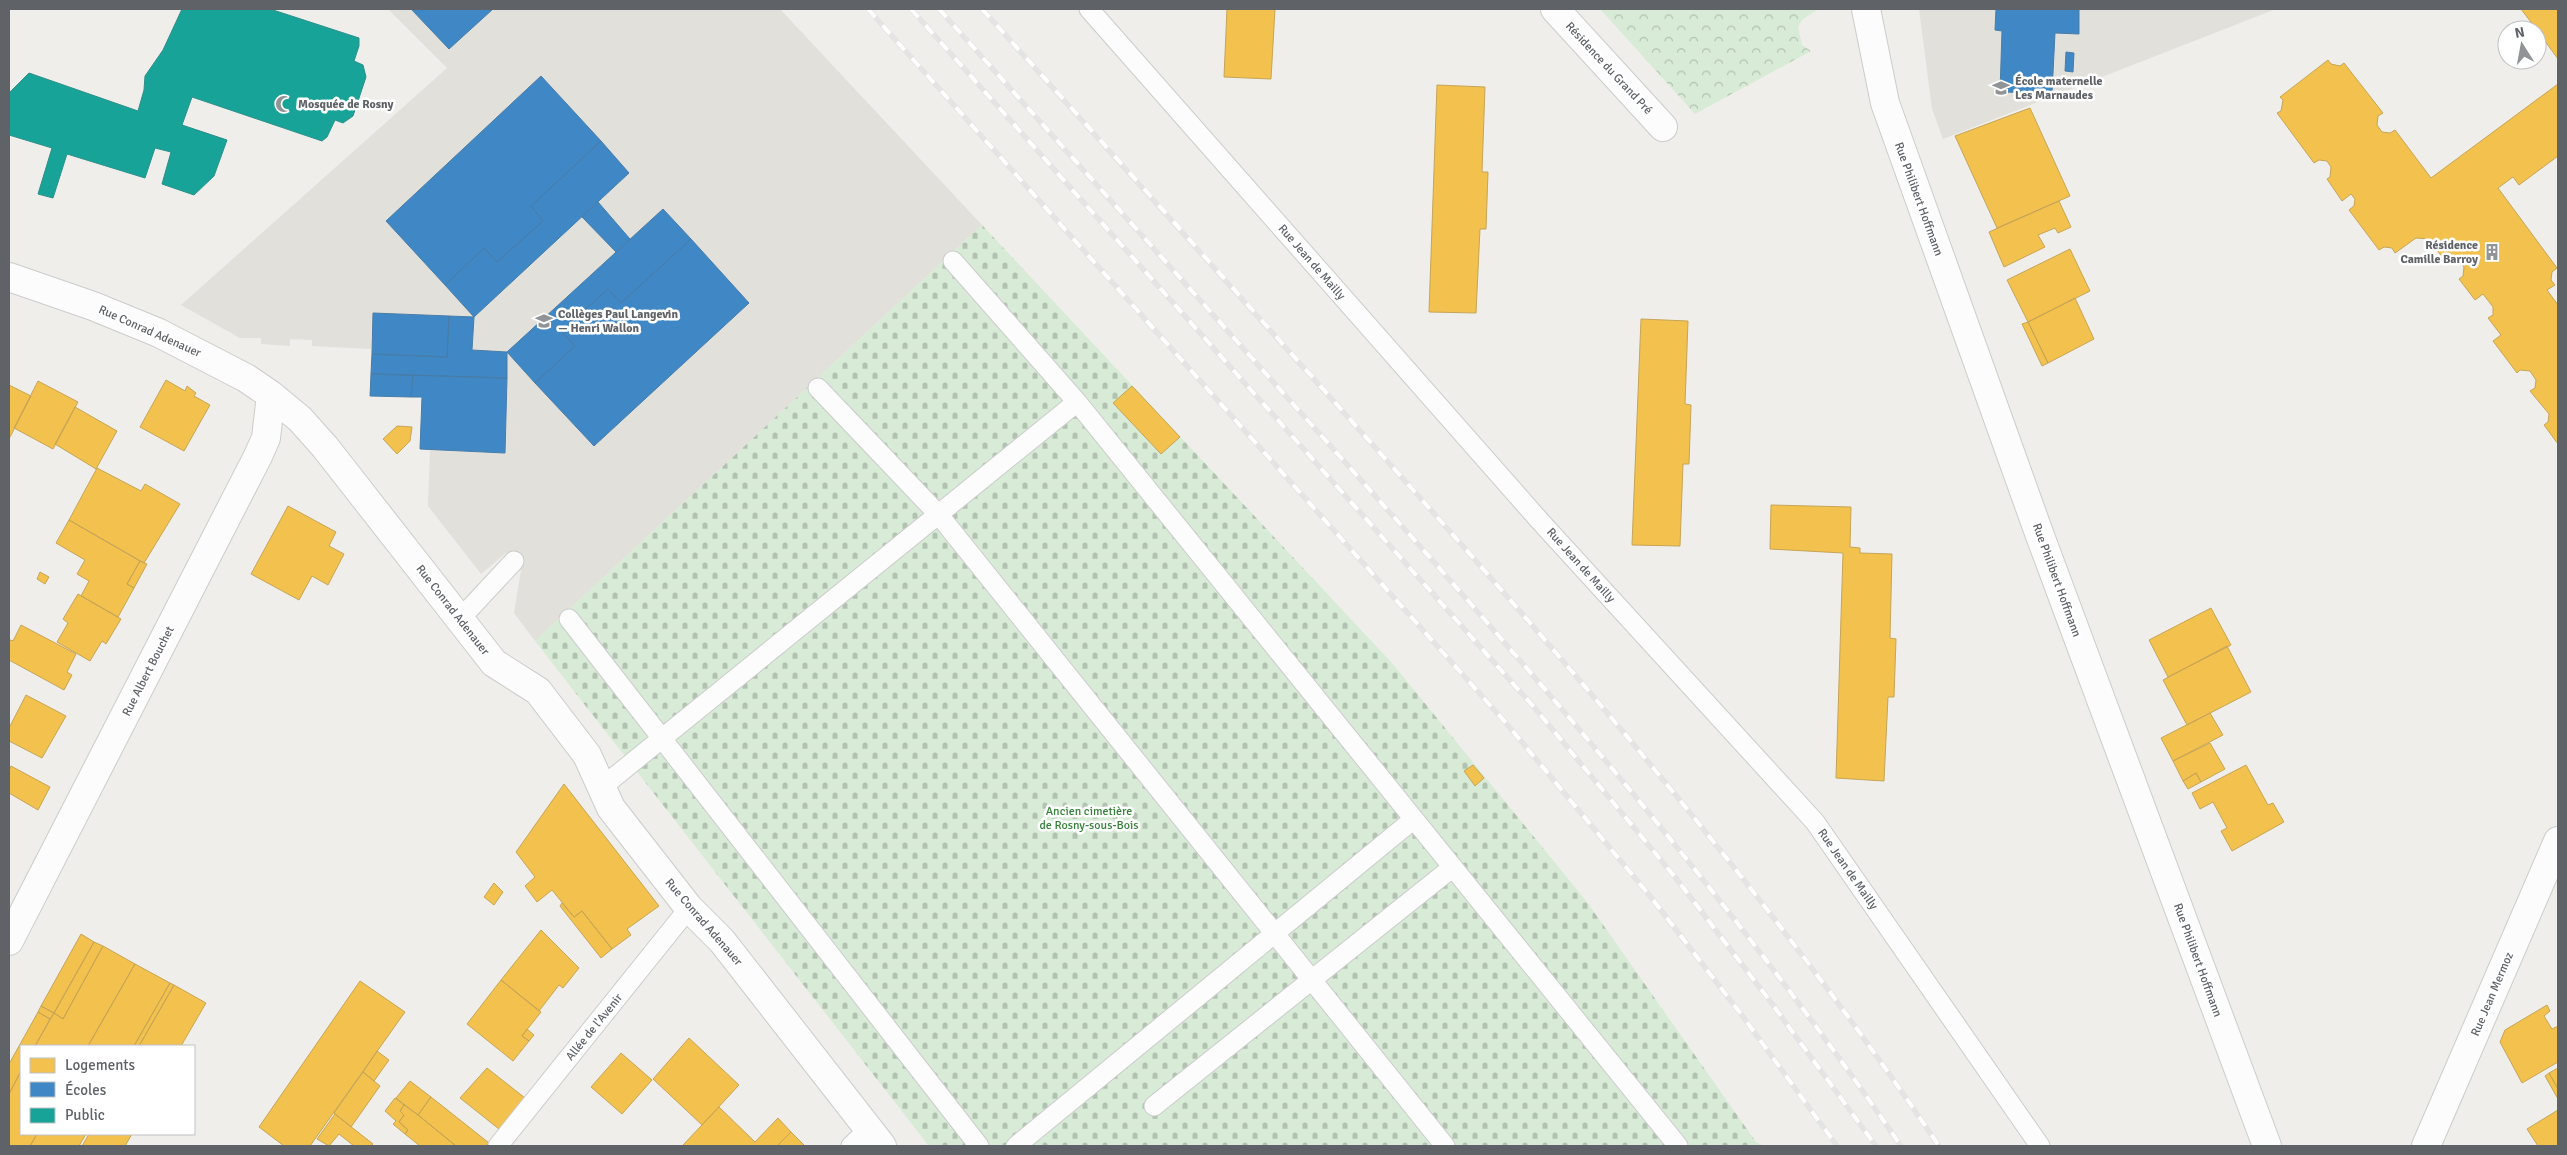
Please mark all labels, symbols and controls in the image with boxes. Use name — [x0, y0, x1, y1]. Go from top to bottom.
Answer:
street label: Résidence du Grand Pré — [1562, 19, 1655, 118]
north arrow — [2497, 20, 2547, 70]
text: N — [2513, 23, 2526, 42]
place label: École maternelle Les Marnaudes — [2015, 74, 2103, 103]
school or university icon: École maternelle Les Marnaudes — [1991, 78, 2011, 98]
mosque icon: Mosquée de Rosny — [274, 94, 294, 114]
place label: Mosquée de Rosny — [298, 97, 393, 112]
street label: Rue Philibert Hoffmann — [1891, 140, 1946, 258]
street label: Rue Jean de Mailly — [1275, 221, 1349, 303]
place label: Résidence Camille Barroy — [2400, 238, 2478, 267]
building icon: Résidence Camille Barroy — [2482, 242, 2502, 262]
street label: Rue Conrad Adenauer — [96, 302, 204, 361]
place label: Collèges Paul Langevin — Henri Wallon — [558, 307, 678, 336]
school or university icon: Collèges Paul Langevin — Henri Wallon — [534, 311, 554, 331]
street label: Rue Philibert Hoffmann — [2029, 521, 2084, 639]
street label: Rue Jean de Mailly — [1543, 525, 1618, 606]
street label: Rue Conrad Adenauer — [413, 562, 493, 659]
street label: Rue Albert Bouchet — [119, 624, 178, 719]
park label: Ancien cimetière de Rosny-sous-Bois — [1039, 804, 1139, 833]
street label: Rue Jean de Mailly — [1814, 826, 1881, 913]
street label: Rue Conrad Adenauer — [662, 876, 746, 969]
street label: Rue Philibert Hoffmann — [2170, 901, 2225, 1019]
street label: Rue Jean Mermoz — [2468, 950, 2517, 1038]
street label: Allée de l'Avenir — [563, 990, 626, 1064]
legend — [20, 1045, 195, 1135]
text: Logements — [65, 1056, 136, 1074]
text: Écoles — [65, 1080, 107, 1099]
text: Public — [65, 1106, 105, 1124]

